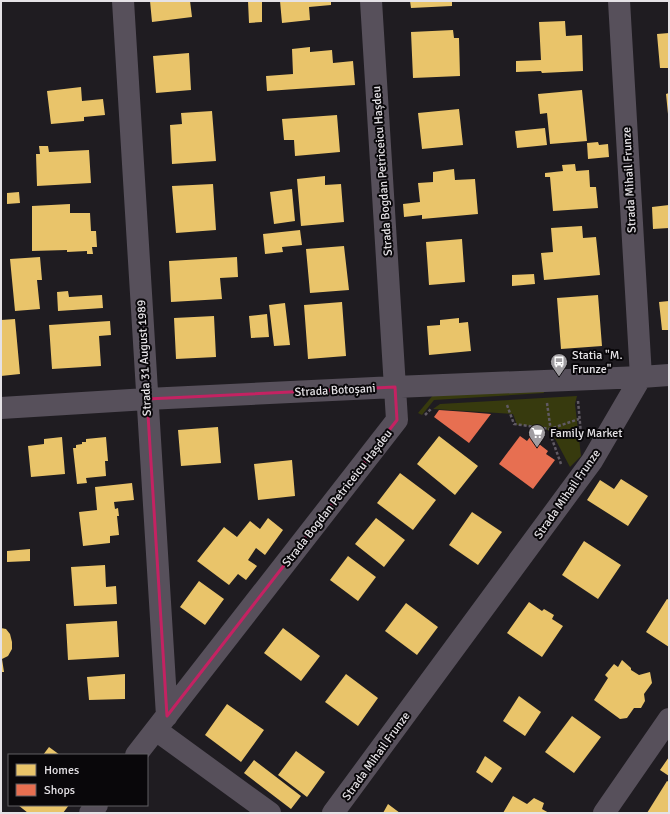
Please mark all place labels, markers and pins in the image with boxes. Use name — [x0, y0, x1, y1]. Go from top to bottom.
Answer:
place label: Statia "M. Frunze" — [572, 348, 623, 377]
bus stop icon: Statia "M. Frunze" — [549, 352, 569, 377]
supermarket icon: Family Market — [527, 423, 547, 448]
place label: Family Market — [550, 426, 623, 441]

